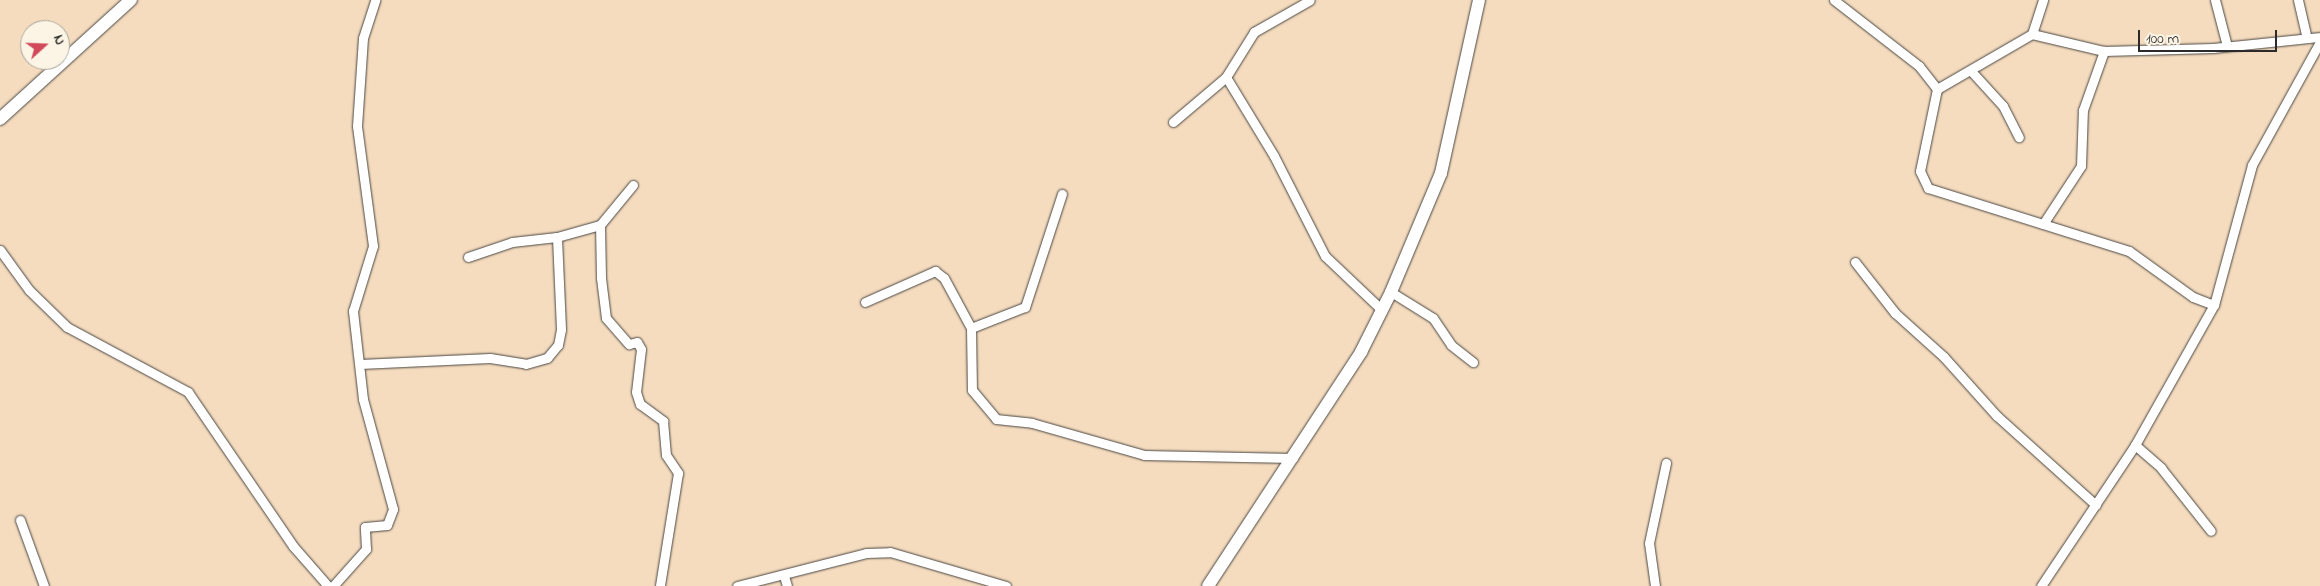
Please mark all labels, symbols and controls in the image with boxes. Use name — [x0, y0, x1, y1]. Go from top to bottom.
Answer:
north arrow — [20, 20, 70, 70]
scale bar — [2140, 20, 2279, 52]
text: 100 m — [2146, 28, 2179, 50]
text: N — [47, 32, 70, 48]

